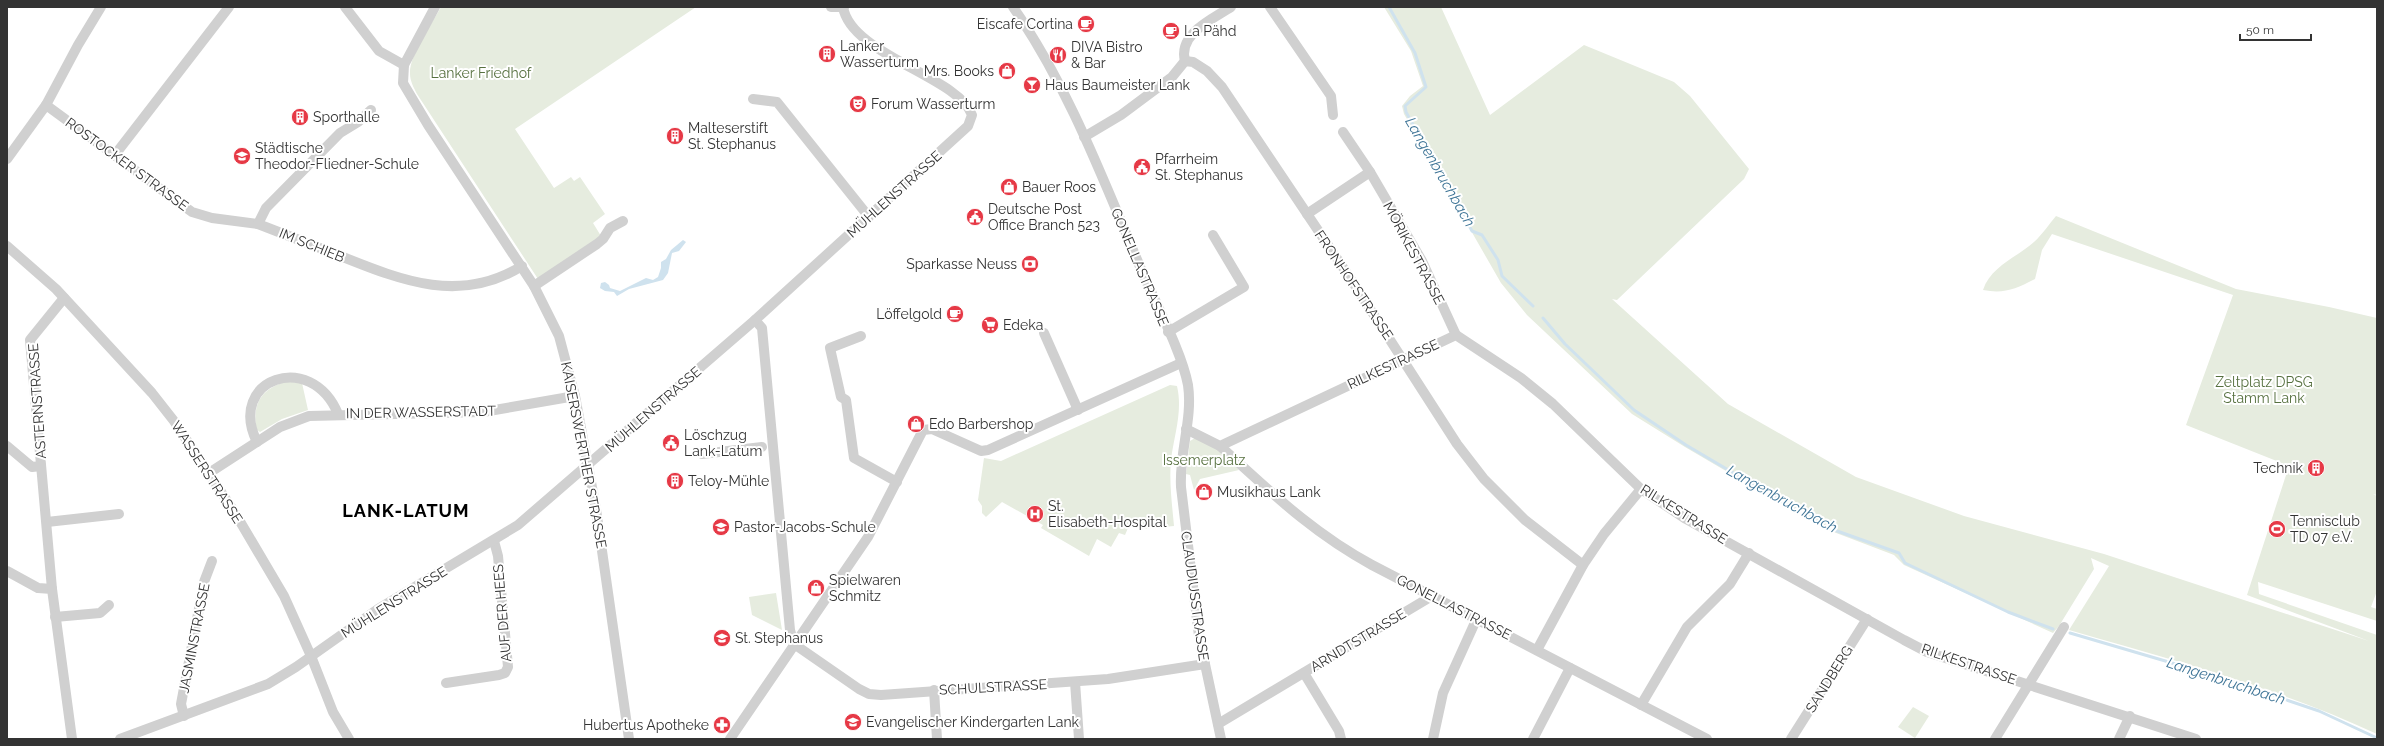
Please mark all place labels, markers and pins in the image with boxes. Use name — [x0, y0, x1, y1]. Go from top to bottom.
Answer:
cafe icon: Eiscafe Cortina — [1076, 14, 1096, 34]
place label: Eiscafe Cortina — [977, 16, 1073, 32]
cafe icon: La Pähd — [1161, 21, 1181, 41]
place label: La Pähd — [1184, 23, 1237, 39]
place label: Lanker Wasserturm — [840, 38, 919, 70]
place label: DIVA Bistro & Bar — [1071, 39, 1143, 71]
building icon: Lanker Wasserturm — [817, 44, 837, 64]
restaurant icon: DIVA Bistro & Bar — [1048, 45, 1068, 65]
shop icon: Mrs. Books — [997, 61, 1017, 81]
place label: Mrs. Books — [924, 63, 994, 79]
bar icon: Haus Baumeister Lank — [1022, 75, 1042, 95]
place label: Haus Baumeister Lank — [1045, 77, 1191, 93]
theatre icon: Forum Wasserturm — [848, 94, 868, 114]
place label: Forum Wasserturm — [871, 96, 995, 112]
building icon: Sporthalle — [290, 107, 310, 127]
place label: Sporthalle — [313, 109, 380, 125]
place label: Malteserstift St. Stephanus — [688, 120, 776, 152]
building icon: Malteserstift St. Stephanus — [665, 126, 685, 146]
place label: Städtische Theodor-Fliedner-Schule — [255, 140, 419, 172]
school or university icon: Städtische Theodor-Fliedner-Schule — [232, 146, 252, 166]
place label: Pfarrheim St. Stephanus — [1155, 151, 1243, 183]
public building icon: Pfarrheim St. Stephanus — [1132, 157, 1152, 177]
shop icon: Bauer Roos — [999, 177, 1019, 197]
place label: Bauer Roos — [1022, 179, 1096, 195]
place label: Deutsche Post Office Branch 523 — [988, 201, 1100, 233]
public building icon: Deutsche Post Office Branch 523 — [965, 207, 985, 227]
bank icon: Sparkasse Neuss — [1020, 254, 1040, 274]
place label: Sparkasse Neuss — [906, 256, 1017, 272]
cafe icon: Löffelgold — [945, 304, 965, 324]
place label: Löffelgold — [876, 306, 942, 322]
supermarket icon: Edeka — [980, 315, 1000, 335]
place label: Edeka — [1003, 317, 1043, 333]
shop icon: Edo Barbershop — [906, 414, 926, 434]
place label: Edo Barbershop — [929, 416, 1034, 432]
place label: Löschzug Lank-Latum — [684, 427, 762, 459]
public building icon: Löschzug Lank-Latum — [661, 433, 681, 453]
building icon: Technik — [2306, 458, 2326, 478]
place label: Technik — [2253, 460, 2304, 476]
building icon: Teloy-Mühle — [665, 471, 685, 491]
place label: Teloy-Mühle — [688, 473, 769, 489]
shop icon: Musikhaus Lank — [1194, 482, 1214, 502]
place label: Musikhaus Lank — [1217, 484, 1321, 500]
place label: St. Elisabeth-Hospital — [1048, 498, 1167, 530]
hospital icon: St. Elisabeth-Hospital — [1025, 504, 1045, 524]
place label: Tennisclub TD 07 e.V. — [2290, 513, 2360, 545]
school or university icon: Pastor-Jacobs-Schule — [711, 517, 731, 537]
place label: Pastor-Jacobs-Schule — [734, 519, 876, 535]
sports icon: Tennisclub TD 07 e.V. — [2267, 519, 2287, 539]
place label: Spielwaren Schmitz — [829, 572, 901, 604]
shop icon: Spielwaren Schmitz — [806, 578, 826, 598]
school or university icon: St. Stephanus — [712, 628, 732, 648]
place label: St. Stephanus — [735, 630, 823, 646]
school or university icon: Evangelischer Kindergarten Lank — [843, 712, 863, 732]
place label: Evangelischer Kindergarten Lank — [866, 714, 1080, 730]
pharmacy icon: Hubertus Apotheke — [712, 715, 732, 735]
place label: Hubertus Apotheke — [583, 717, 709, 733]

